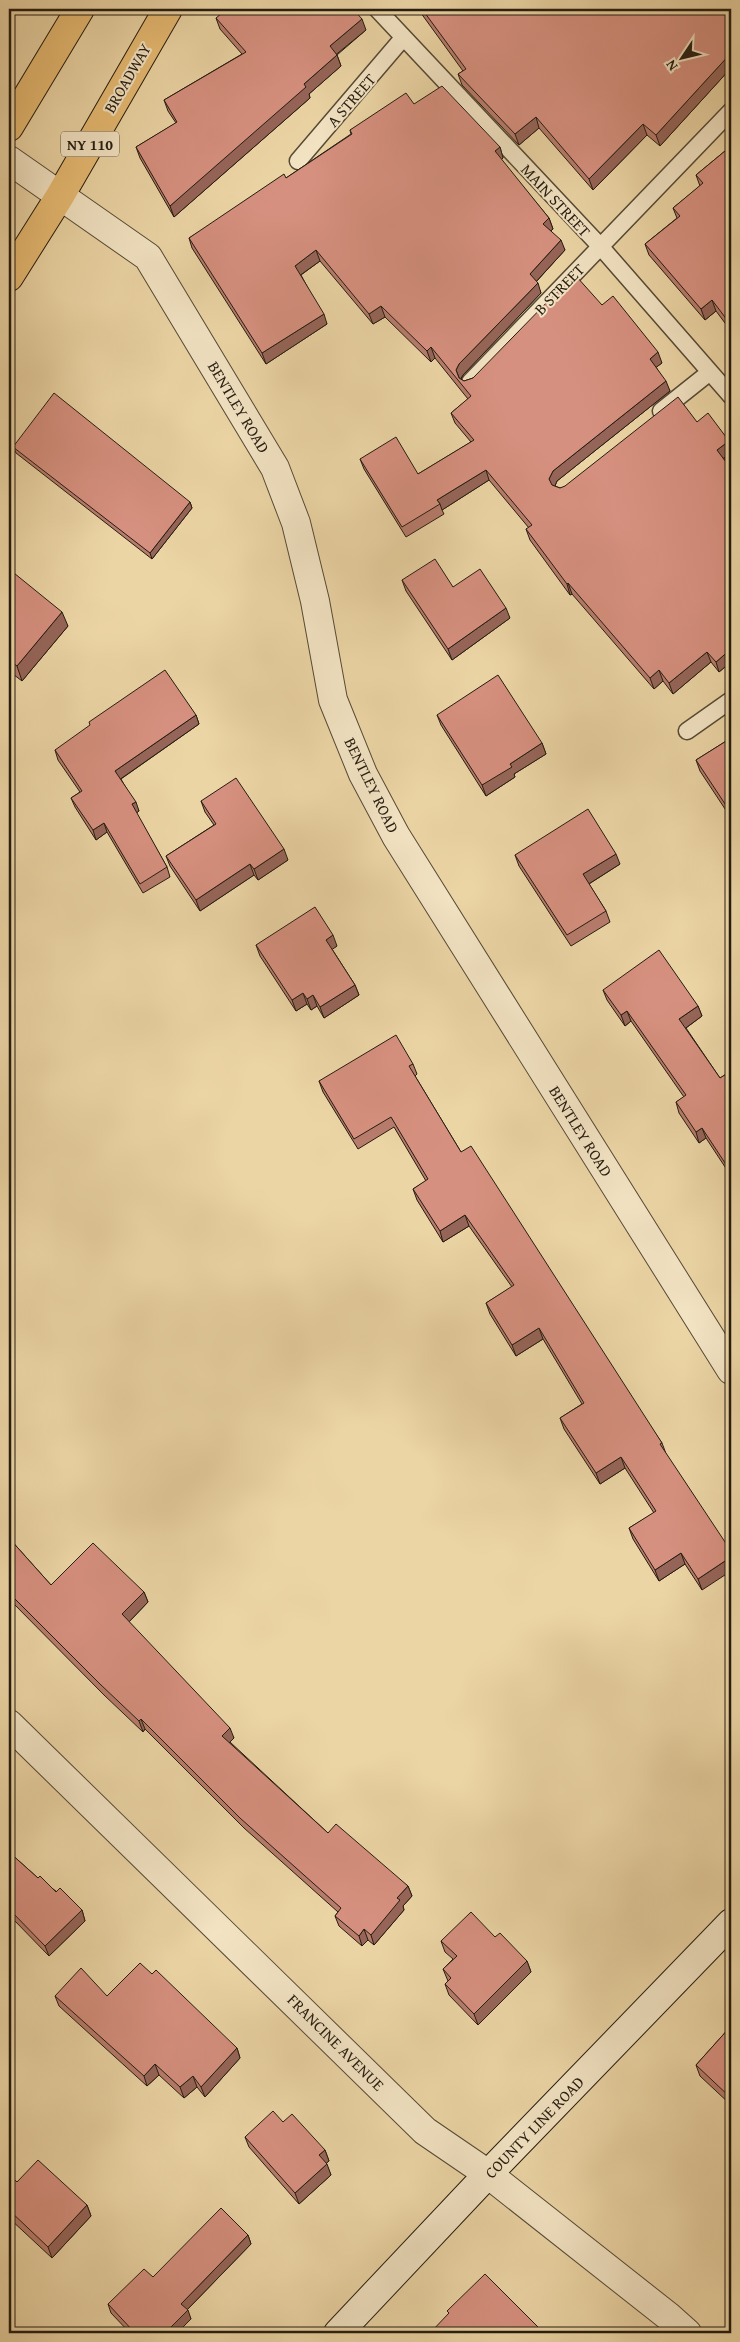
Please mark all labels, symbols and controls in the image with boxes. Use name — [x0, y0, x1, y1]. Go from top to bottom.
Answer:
north arrow — [658, 32, 708, 82]
street label: BROADWAY — [97, 38, 157, 117]
text: N — [660, 55, 682, 75]
street label: A STREET — [321, 68, 381, 132]
road number: NY 110 — [61, 132, 119, 156]
street label: MAIN STREET — [516, 158, 596, 242]
street label: B STREET — [528, 258, 590, 320]
street label: BENTLEY ROAD — [202, 356, 276, 458]
street label: BENTLEY ROAD — [339, 733, 406, 837]
street label: BENTLEY ROAD — [543, 1081, 619, 1181]
street label: FRANCINE AVENUE — [282, 1988, 390, 2096]
street label: COUNTY LINE ROAD — [479, 2070, 589, 2184]

